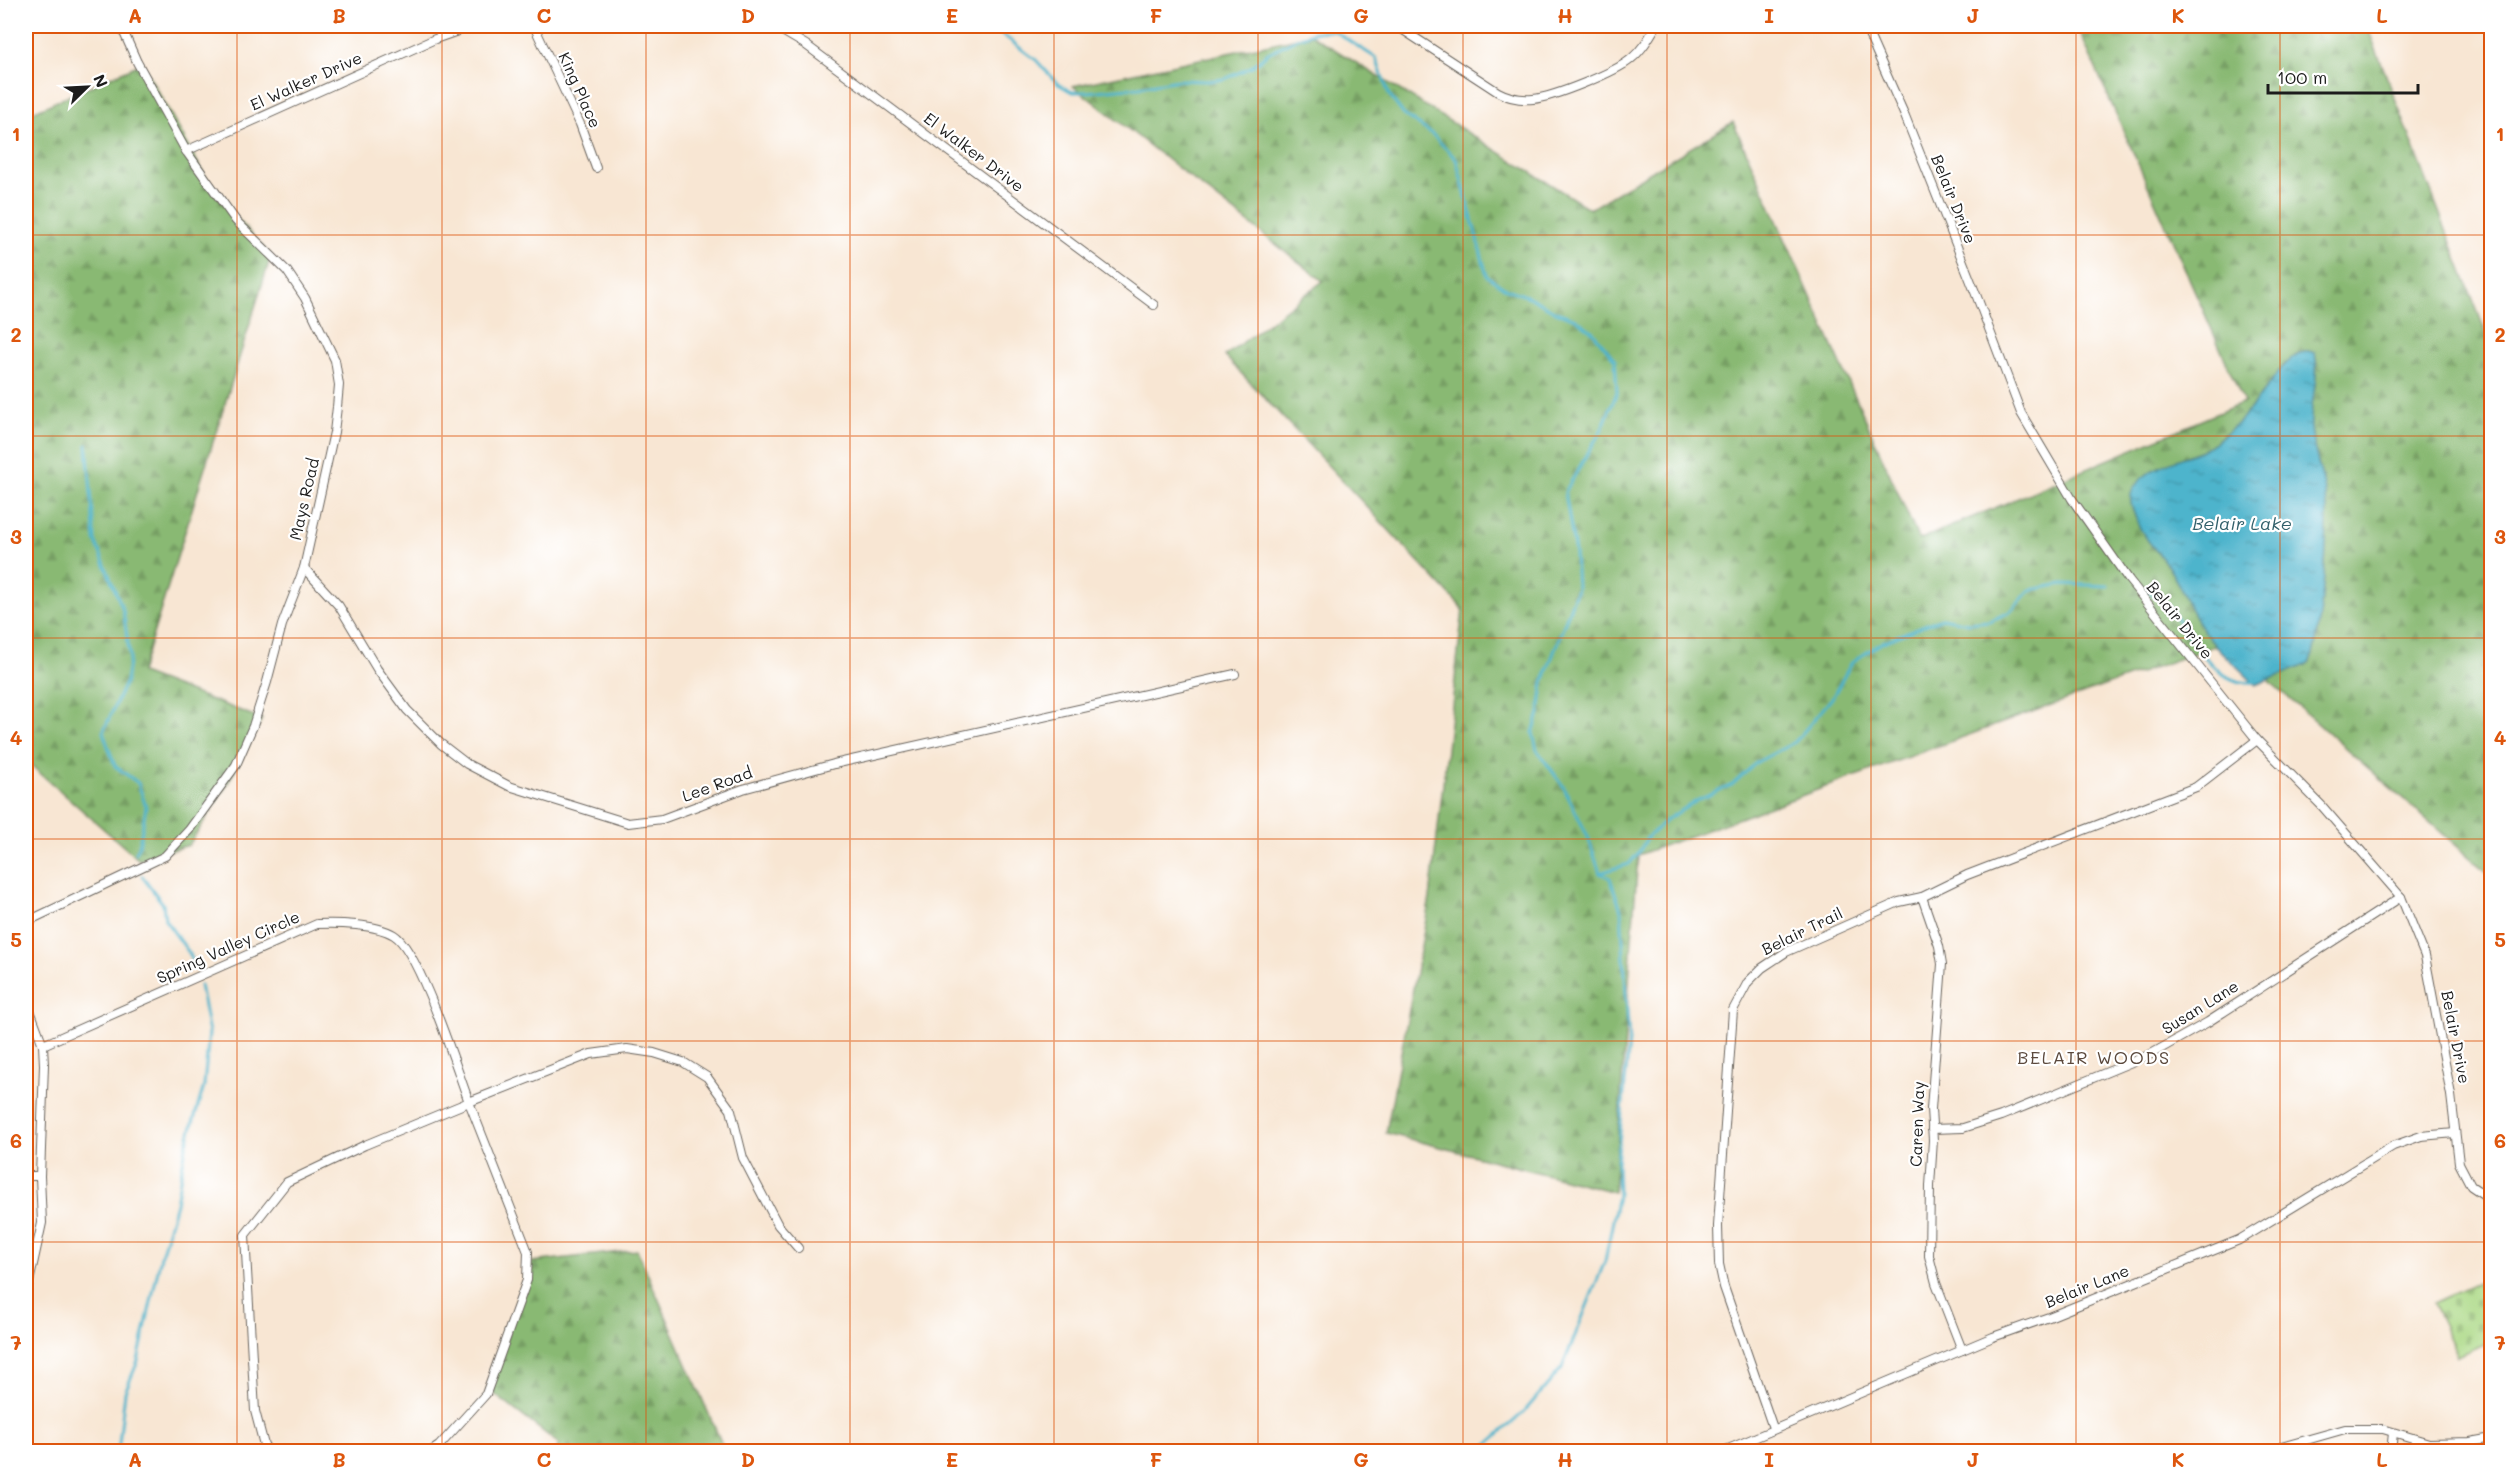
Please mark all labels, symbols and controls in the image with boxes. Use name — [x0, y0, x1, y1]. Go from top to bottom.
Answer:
text: A — [128, 2, 142, 28]
text: B — [332, 2, 346, 28]
text: C — [537, 2, 552, 28]
text: D — [741, 2, 755, 28]
text: E — [946, 2, 958, 28]
text: F — [1150, 2, 1163, 28]
text: G — [1353, 2, 1369, 28]
text: H — [1557, 2, 1573, 28]
text: I — [1764, 2, 1774, 28]
text: J — [1966, 2, 1980, 28]
text: K — [2171, 2, 2185, 28]
text: L — [2376, 2, 2388, 28]
street label: El Walker Drive — [247, 47, 365, 115]
street label: King Place — [554, 49, 607, 131]
north arrow — [57, 57, 117, 117]
scale bar — [2268, 57, 2418, 95]
text: 100 m — [2277, 65, 2327, 89]
text: N — [89, 71, 113, 91]
street label: El Walker Drive — [920, 107, 1029, 196]
text: 1 — [12, 120, 20, 146]
text: 1 — [2496, 120, 2504, 146]
street label: Belair Drive — [1927, 151, 1982, 246]
text: 2 — [10, 321, 22, 347]
text: 2 — [2494, 321, 2506, 347]
street label: Mays Road — [284, 456, 323, 542]
water label: Belair Lake — [2192, 511, 2292, 535]
text: 3 — [10, 523, 22, 549]
text: 3 — [2494, 523, 2506, 549]
street label: Belair Drive — [2143, 576, 2218, 663]
text: 4 — [10, 724, 23, 750]
text: 4 — [2494, 724, 2507, 750]
street label: Lee Road — [679, 761, 755, 806]
street label: Belair Trail — [1758, 902, 1846, 959]
street label: Spring Valley Circle — [153, 906, 303, 988]
text: 5 — [10, 926, 22, 952]
text: 5 — [2494, 926, 2506, 952]
street label: Susan Lane — [2157, 975, 2242, 1038]
street label: Belair Drive — [2437, 989, 2476, 1085]
district label: BELAIR WOODS — [2017, 1045, 2171, 1069]
street label: Caren Way — [1905, 1081, 1928, 1167]
text: 6 — [10, 1127, 22, 1153]
text: 6 — [2494, 1127, 2506, 1153]
street label: Belair Lane — [2042, 1259, 2132, 1312]
text: 7 — [10, 1329, 22, 1355]
text: 7 — [2494, 1329, 2506, 1355]
text: A — [128, 1446, 142, 1472]
text: B — [332, 1446, 346, 1472]
text: C — [537, 1446, 552, 1472]
text: D — [741, 1446, 755, 1472]
text: E — [946, 1446, 958, 1472]
text: F — [1150, 1446, 1163, 1472]
text: G — [1353, 1446, 1369, 1472]
text: H — [1557, 1446, 1573, 1472]
text: I — [1764, 1446, 1774, 1472]
text: J — [1966, 1446, 1980, 1472]
text: K — [2171, 1446, 2185, 1472]
text: L — [2376, 1446, 2388, 1472]

